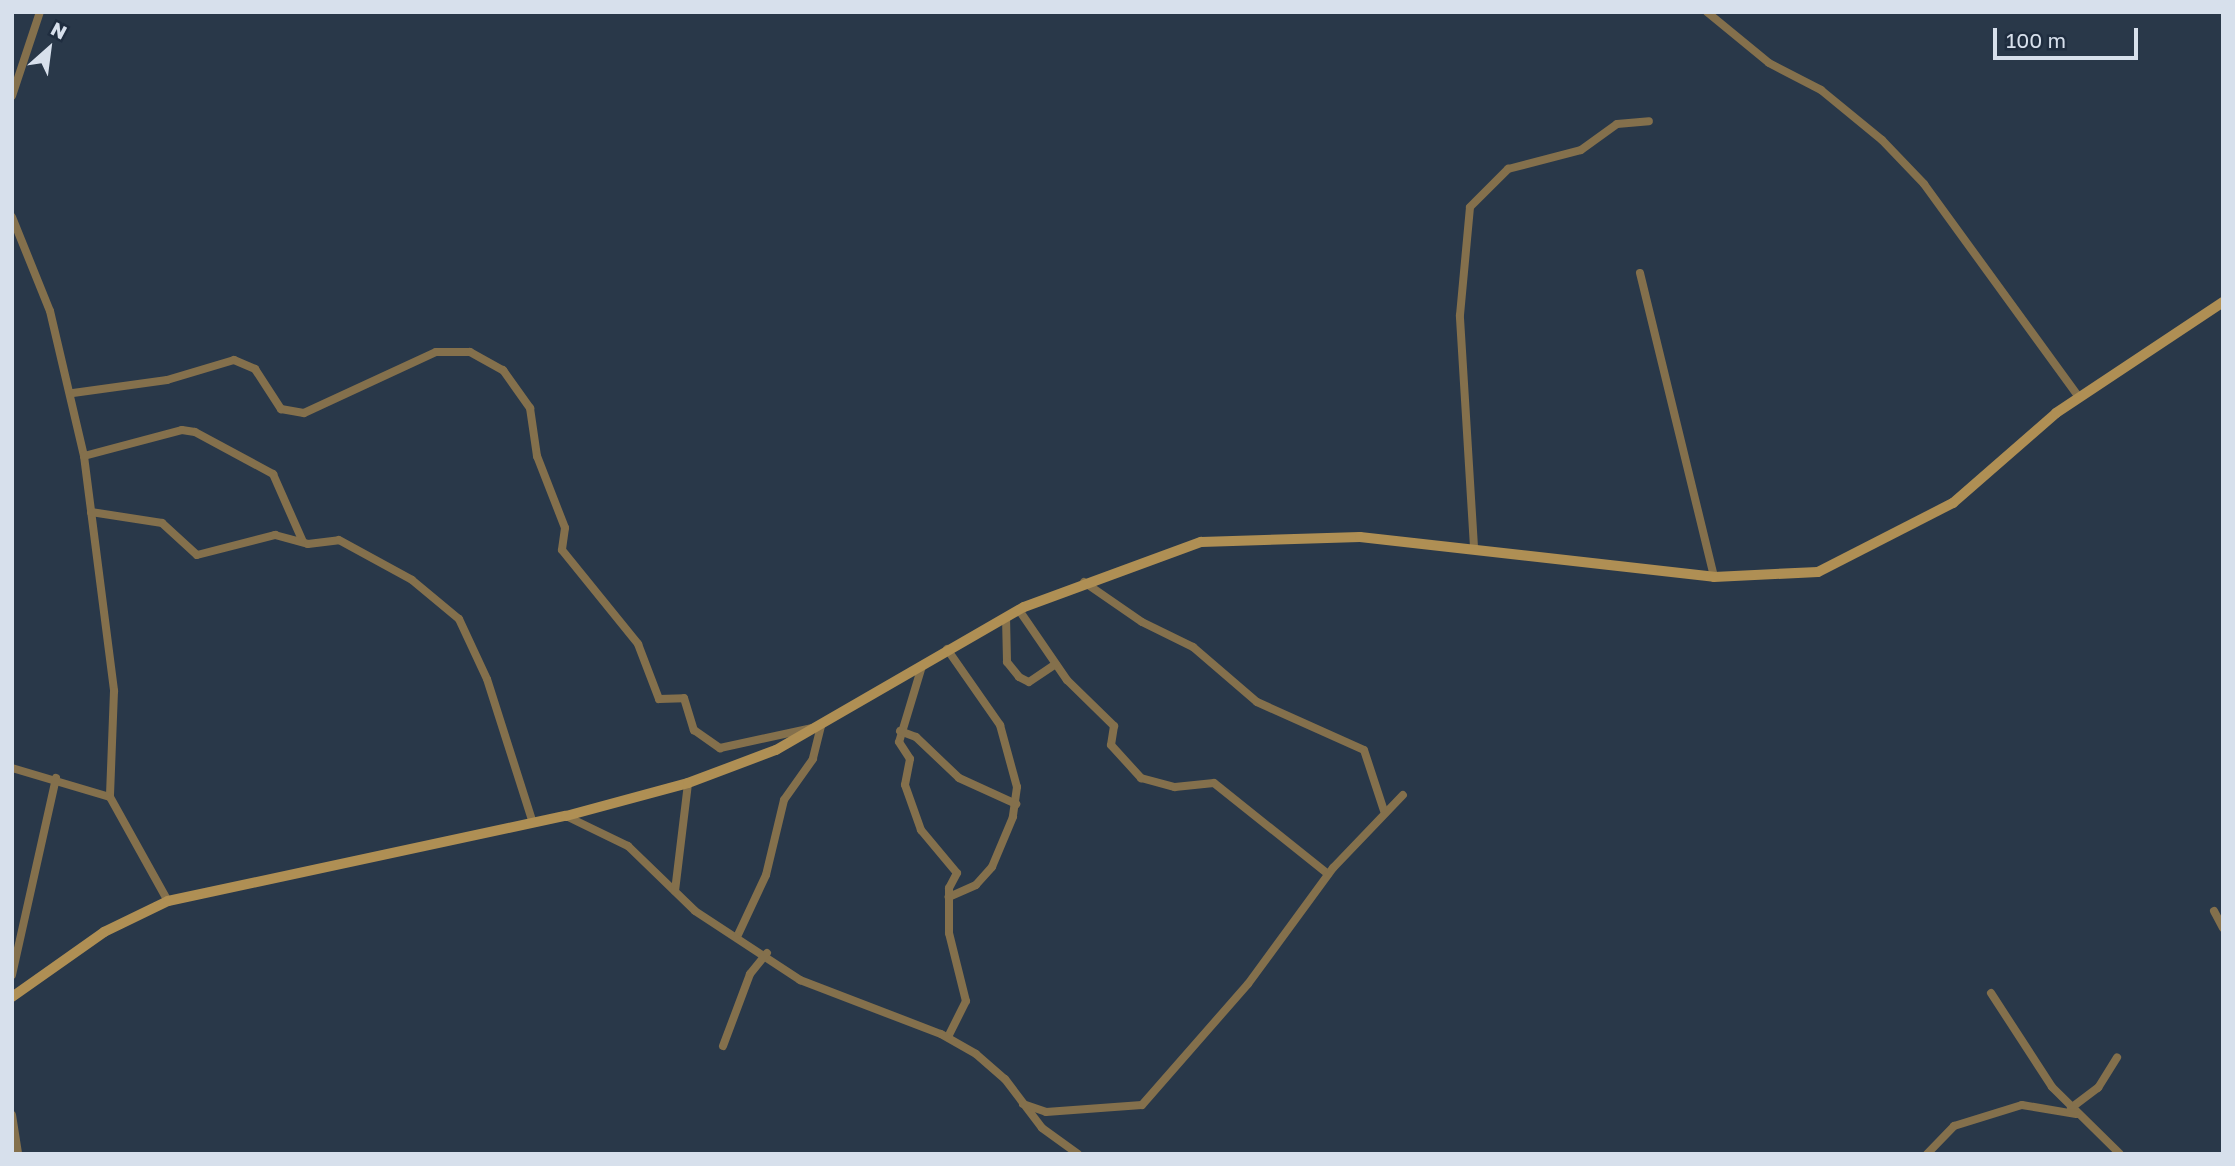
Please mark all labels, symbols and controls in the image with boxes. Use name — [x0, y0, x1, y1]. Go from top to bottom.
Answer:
north arrow — [14, 14, 84, 84]
scale bar — [1997, 14, 2142, 58]
text: N — [47, 16, 71, 44]
text: 100 m — [2006, 27, 2066, 53]

